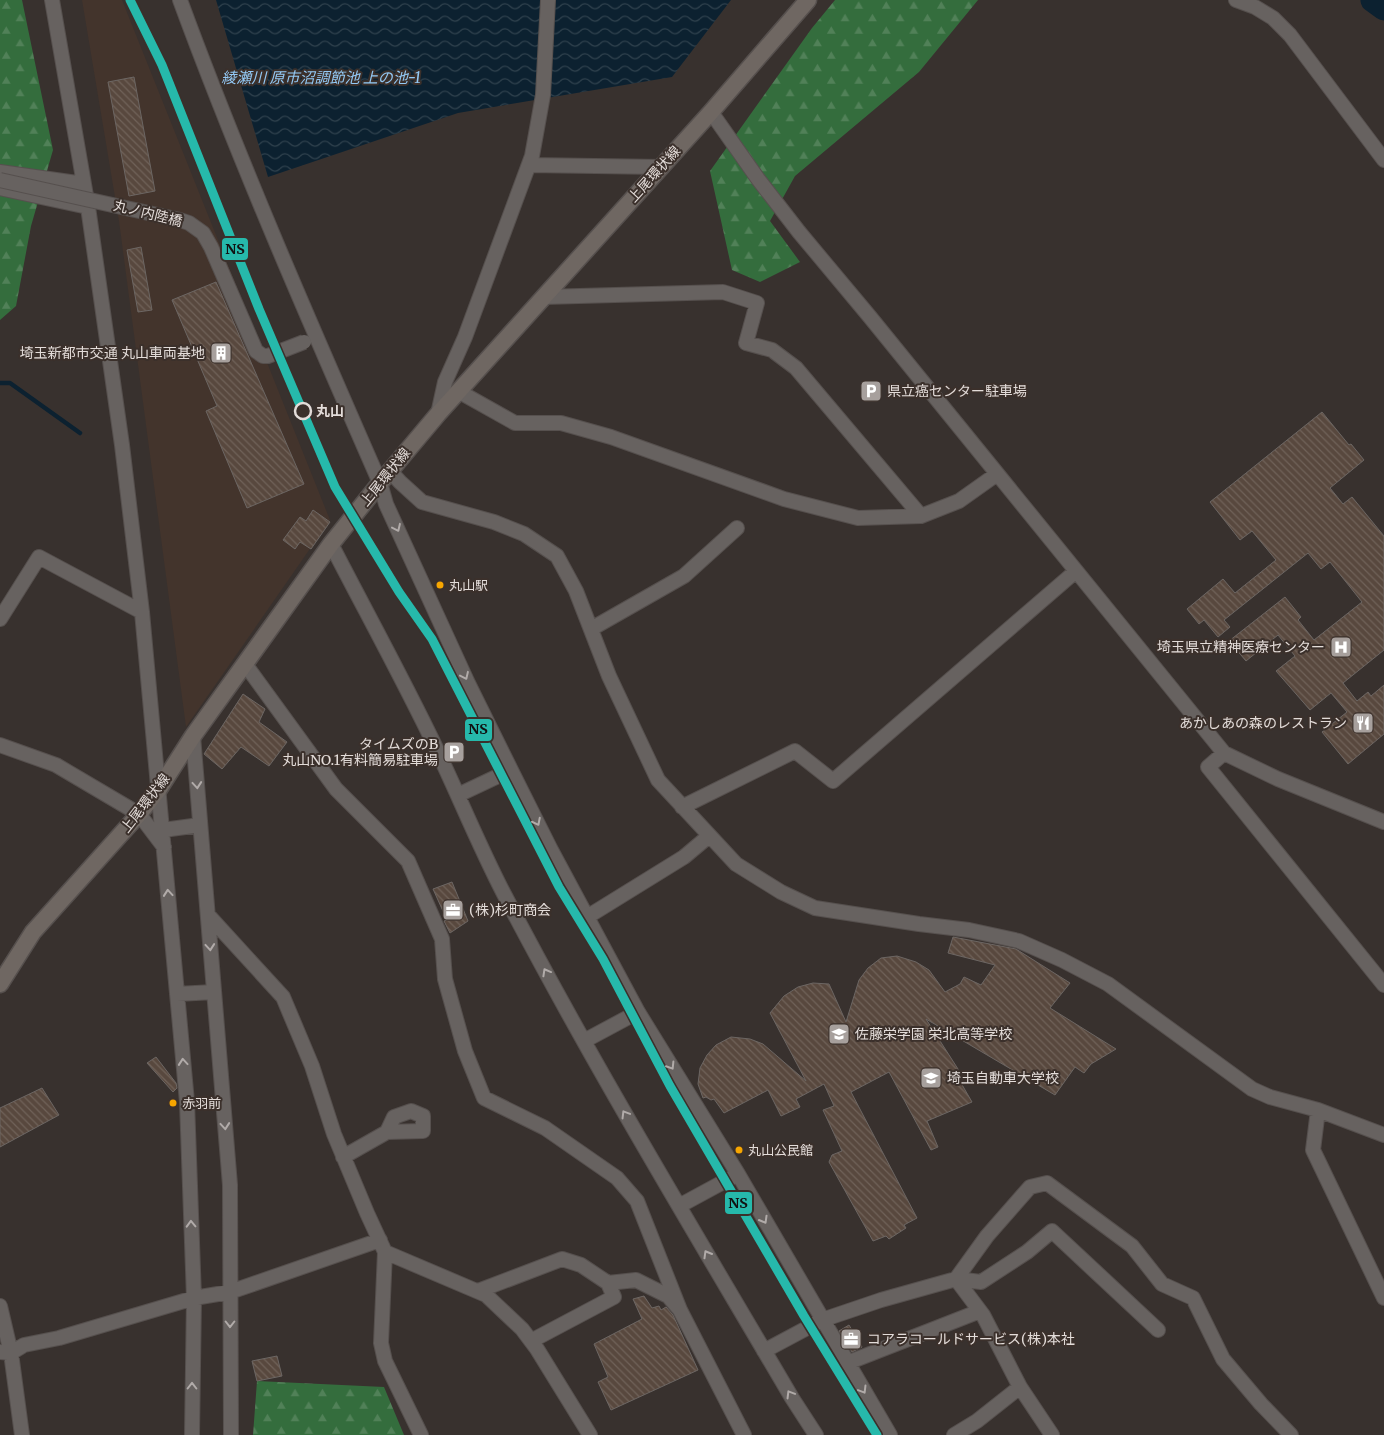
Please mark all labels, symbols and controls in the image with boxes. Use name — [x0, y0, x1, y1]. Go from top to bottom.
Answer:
water label: 綾瀬川 原市沼調節池 上の池-1 — [221, 68, 421, 87]
street label: 上尾環状線 — [624, 142, 684, 206]
street label: 丸ノ内陸橋 — [112, 196, 184, 230]
line badge: NS — [221, 237, 249, 261]
text: NS — [225, 240, 245, 258]
building icon: 埼玉新都市交通 丸山車両基地 — [209, 341, 233, 365]
place label: 埼玉新都市交通 丸山車両基地 — [20, 344, 205, 362]
parking icon: 県立癌センター駐車場 — [859, 379, 883, 403]
place label: 県立癌センター駐車場 — [887, 382, 1027, 400]
marker: 丸山 — [294, 402, 312, 420]
place label: 丸山 — [316, 402, 344, 420]
street label: 上尾環状線 — [356, 444, 414, 510]
one-way arrow — [391, 523, 402, 532]
place label: 丸山駅 — [449, 577, 488, 594]
marker: 丸山駅 — [435, 580, 445, 590]
hospital icon: 埼玉県立精神医療センター — [1329, 635, 1353, 659]
place label: 埼玉県立精神医療センター — [1157, 638, 1325, 656]
one-way arrow — [459, 671, 469, 680]
restaurant icon: あかしあの森のレストラン — [1351, 711, 1375, 735]
place label: あかしあの森のレストラン — [1179, 714, 1347, 732]
line badge: NS — [464, 718, 493, 742]
text: NS — [468, 720, 488, 738]
place label: タイムズのB 丸山NO.1有料簡易駐車場 — [282, 735, 438, 769]
parking icon: タイムズのB 丸山NO.1有料簡易駐車場 — [442, 740, 466, 764]
street label: 上尾環状線 — [116, 770, 174, 836]
one-way arrow — [191, 781, 202, 789]
one-way arrow — [531, 817, 541, 826]
one-way arrow — [163, 889, 174, 897]
office icon: (株)杉町商会 — [441, 898, 465, 922]
place label: (株)杉町商会 — [469, 901, 551, 919]
one-way arrow — [205, 943, 216, 951]
one-way arrow — [542, 968, 552, 977]
school or university icon: 佐藤栄学園 栄北高等学校 — [827, 1022, 851, 1046]
place label: 佐藤栄学園 栄北高等学校 — [855, 1025, 1012, 1043]
one-way arrow — [178, 1057, 189, 1065]
one-way arrow — [665, 1060, 675, 1069]
school or university icon: 埼玉自動車大学校 — [919, 1066, 943, 1090]
place label: 埼玉自動車大学校 — [947, 1069, 1059, 1087]
place label: 赤羽前 — [182, 1095, 221, 1112]
marker: 赤羽前 — [168, 1098, 178, 1108]
one-way arrow — [621, 1110, 631, 1119]
one-way arrow — [219, 1123, 230, 1131]
place label: 丸山公民館 — [748, 1142, 813, 1159]
marker: 丸山公民館 — [734, 1145, 744, 1155]
line badge: NS — [724, 1191, 753, 1215]
text: NS — [728, 1194, 748, 1212]
one-way arrow — [758, 1214, 768, 1223]
one-way arrow — [186, 1220, 196, 1228]
one-way arrow — [704, 1250, 714, 1259]
one-way arrow — [225, 1320, 235, 1328]
office icon: コアラコールドサービス(株)本社 — [839, 1327, 863, 1351]
place label: コアラコールドサービス(株)本社 — [867, 1330, 1075, 1348]
one-way arrow — [187, 1382, 197, 1390]
one-way arrow — [857, 1385, 867, 1394]
one-way arrow — [786, 1390, 796, 1399]

